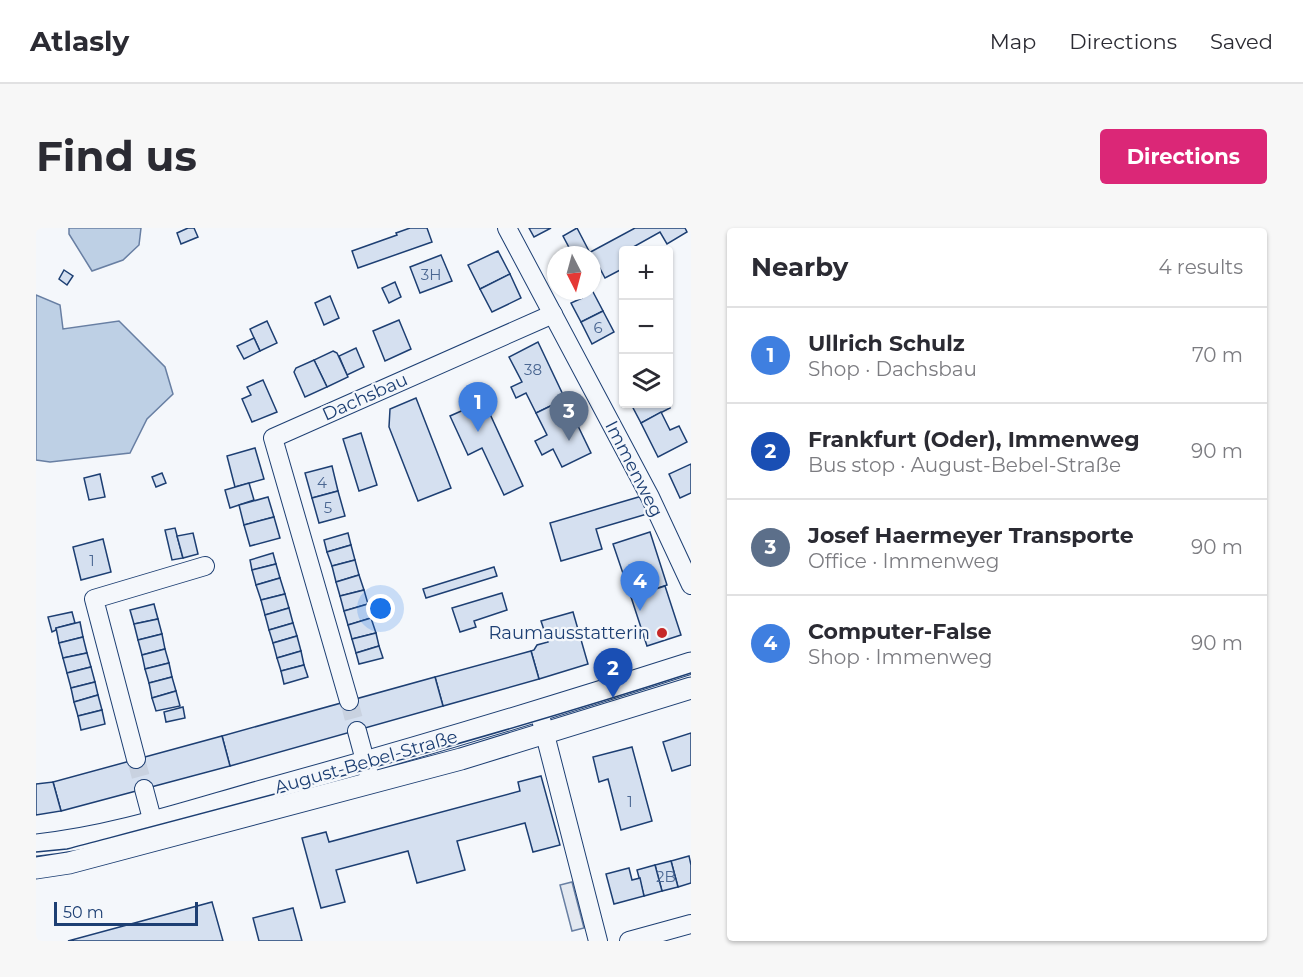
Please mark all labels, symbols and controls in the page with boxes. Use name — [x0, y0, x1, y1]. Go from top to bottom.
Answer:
text: Atlasly — [30, 24, 129, 58]
text: Map — [990, 29, 1036, 54]
text: Directions — [1069, 29, 1177, 54]
text: Saved — [1210, 29, 1273, 54]
button: Directions — [1100, 129, 1267, 184]
text: Find us — [36, 130, 197, 182]
north arrow — [547, 246, 601, 300]
map controls — [619, 246, 673, 408]
button: + — [619, 246, 673, 300]
text: Nearby — [751, 251, 848, 283]
text: 4 results — [1158, 255, 1243, 279]
house number: 3H — [421, 265, 441, 284]
button: − — [619, 300, 673, 354]
house number: 6 — [593, 318, 603, 337]
text: Ullrich Schulz — [808, 330, 965, 357]
text: 1 — [767, 343, 774, 367]
text: 70 m — [1192, 343, 1243, 367]
button: layers — [619, 354, 673, 408]
text: Shop · Dachsbau — [808, 357, 977, 381]
house number: 38 — [524, 360, 542, 379]
street label: Dachsbau — [319, 368, 411, 426]
pin: 1 — [458, 382, 498, 432]
pin: 3 — [550, 392, 588, 441]
street label: Immenweg — [600, 417, 668, 521]
text: Frankfurt (Oder), Immenweg — [808, 426, 1140, 453]
text: 2 — [765, 439, 776, 463]
text: 90 m — [1191, 439, 1243, 463]
text: Bus stop · August-Bebel-Straße — [808, 453, 1121, 477]
house number: 4 — [317, 473, 327, 492]
house number: 5 — [324, 498, 332, 517]
text: Josef Haermeyer Transporte — [808, 522, 1134, 549]
text: 3 — [765, 535, 776, 559]
text: 90 m — [1191, 535, 1243, 559]
text: Office · Immenweg — [808, 549, 999, 573]
house number: 1 — [89, 551, 95, 570]
pin: 4 — [620, 562, 660, 611]
your location — [366, 594, 395, 623]
text: Computer-False — [808, 618, 992, 645]
place label: Raumausstatterin — [488, 622, 650, 644]
marker: Raumausstatterin — [655, 626, 669, 640]
text: 4 — [764, 631, 777, 655]
text: 90 m — [1191, 631, 1243, 655]
text: Shop · Immenweg — [808, 645, 992, 669]
pin: 2 — [594, 648, 632, 698]
street label: August-Bebel-Straße — [272, 725, 460, 799]
house number: 1 — [627, 792, 633, 811]
house number: 2B — [656, 867, 676, 886]
scale bar — [54, 899, 198, 926]
text: 50 m — [63, 903, 104, 922]

